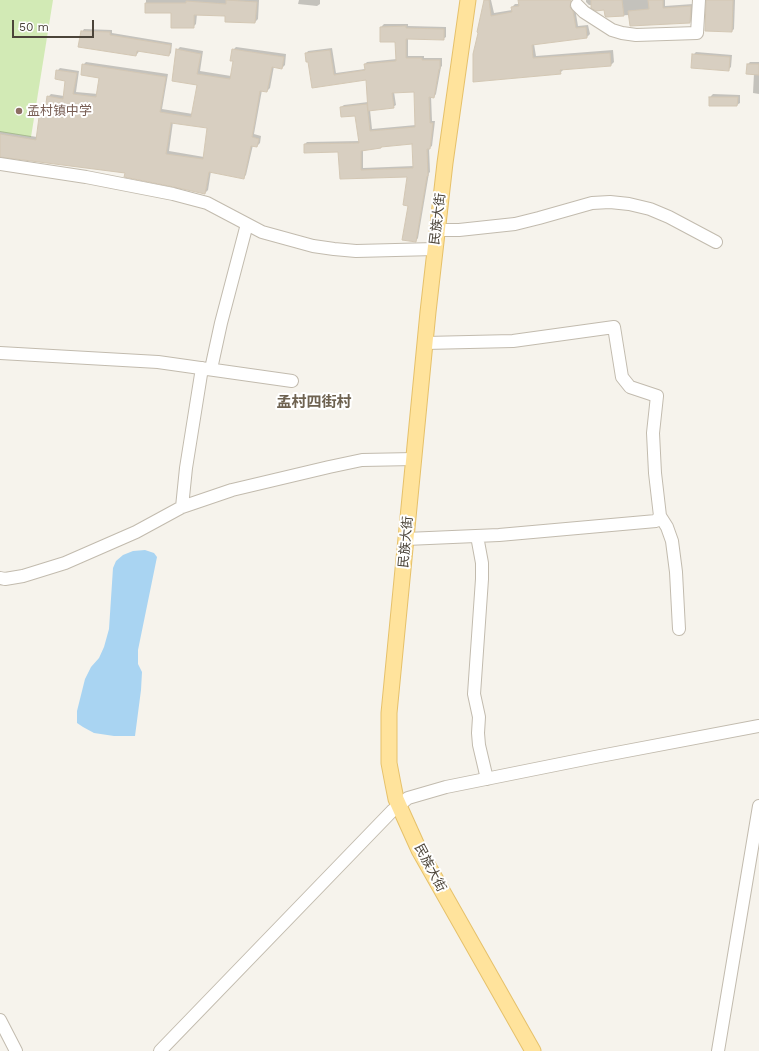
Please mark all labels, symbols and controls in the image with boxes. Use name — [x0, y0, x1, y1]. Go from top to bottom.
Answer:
scale bar — [14, 12, 96, 38]
text: 50 m — [19, 20, 49, 34]
place label: 孟村镇中学 — [27, 103, 92, 119]
marker: 孟村镇中学 — [14, 106, 24, 116]
street label: 民族大街 — [427, 192, 449, 246]
district label: 孟村四街村 — [277, 394, 351, 412]
street label: 民族大街 — [396, 515, 416, 569]
street label: 民族大街 — [411, 841, 449, 895]

